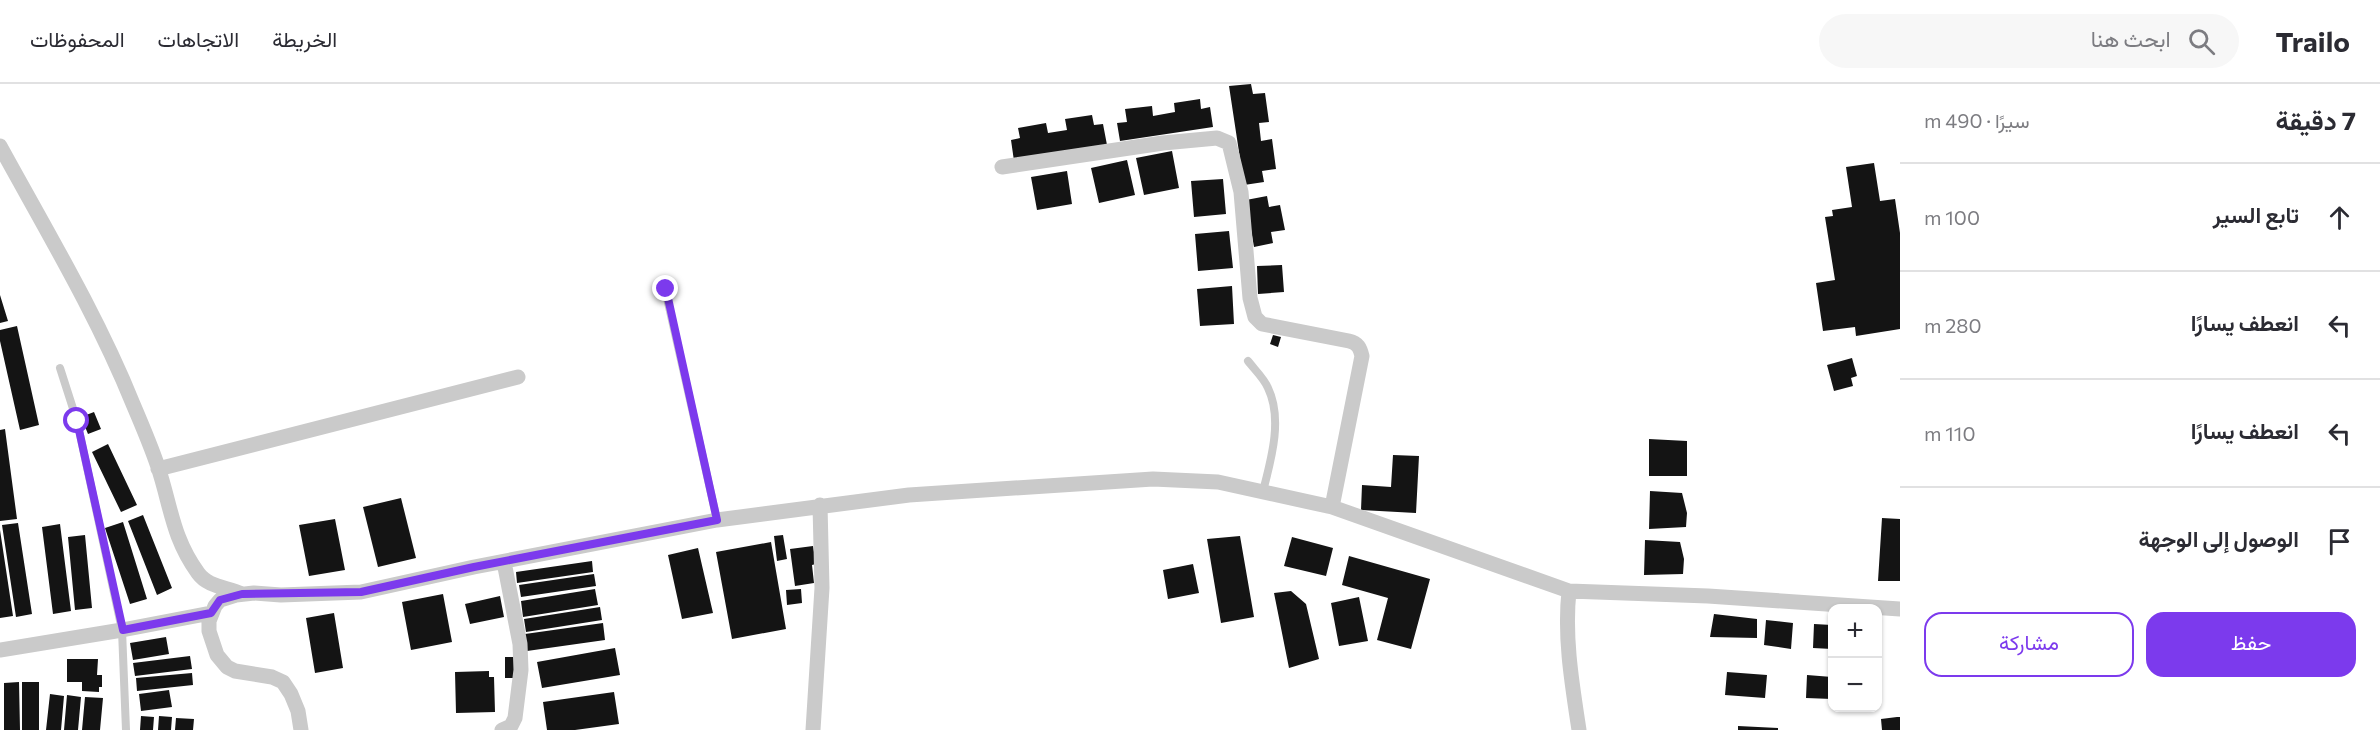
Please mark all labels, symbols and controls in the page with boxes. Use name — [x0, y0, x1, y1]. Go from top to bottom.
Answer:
search box — [1819, 14, 2239, 68]
text: Trailo — [2275, 24, 2350, 58]
text: ابحث هنا — [2091, 25, 2170, 52]
icon: search — [2185, 25, 2218, 58]
text: المحفوظات — [30, 26, 125, 51]
text: الاتجاهات — [158, 26, 239, 51]
text: الخريطة — [272, 26, 337, 51]
text: 7 دقيقة — [2275, 104, 2356, 135]
text: سيرًا · 490 m — [1924, 108, 2030, 132]
text: تابع السير — [2213, 201, 2299, 228]
icon: ahead — [2323, 201, 2356, 234]
text: 100 m — [1924, 205, 1980, 229]
route end — [652, 275, 678, 301]
text: انعطف يسارًا — [2191, 309, 2299, 336]
icon: left — [2323, 309, 2356, 342]
text: 280 m — [1924, 313, 1982, 337]
route start — [63, 407, 89, 433]
text: انعطف يسارًا — [2191, 417, 2299, 444]
icon: left — [2323, 417, 2356, 450]
text: 110 m — [1924, 421, 1975, 445]
text: الوصول إلى الوجهة — [2139, 525, 2299, 552]
icon: arrive — [2323, 525, 2356, 558]
map controls — [1828, 604, 1882, 712]
button: + — [1828, 604, 1882, 658]
button: مشاركة — [1924, 612, 2134, 677]
button: حفظ — [2146, 612, 2356, 677]
button: − — [1828, 658, 1882, 712]

